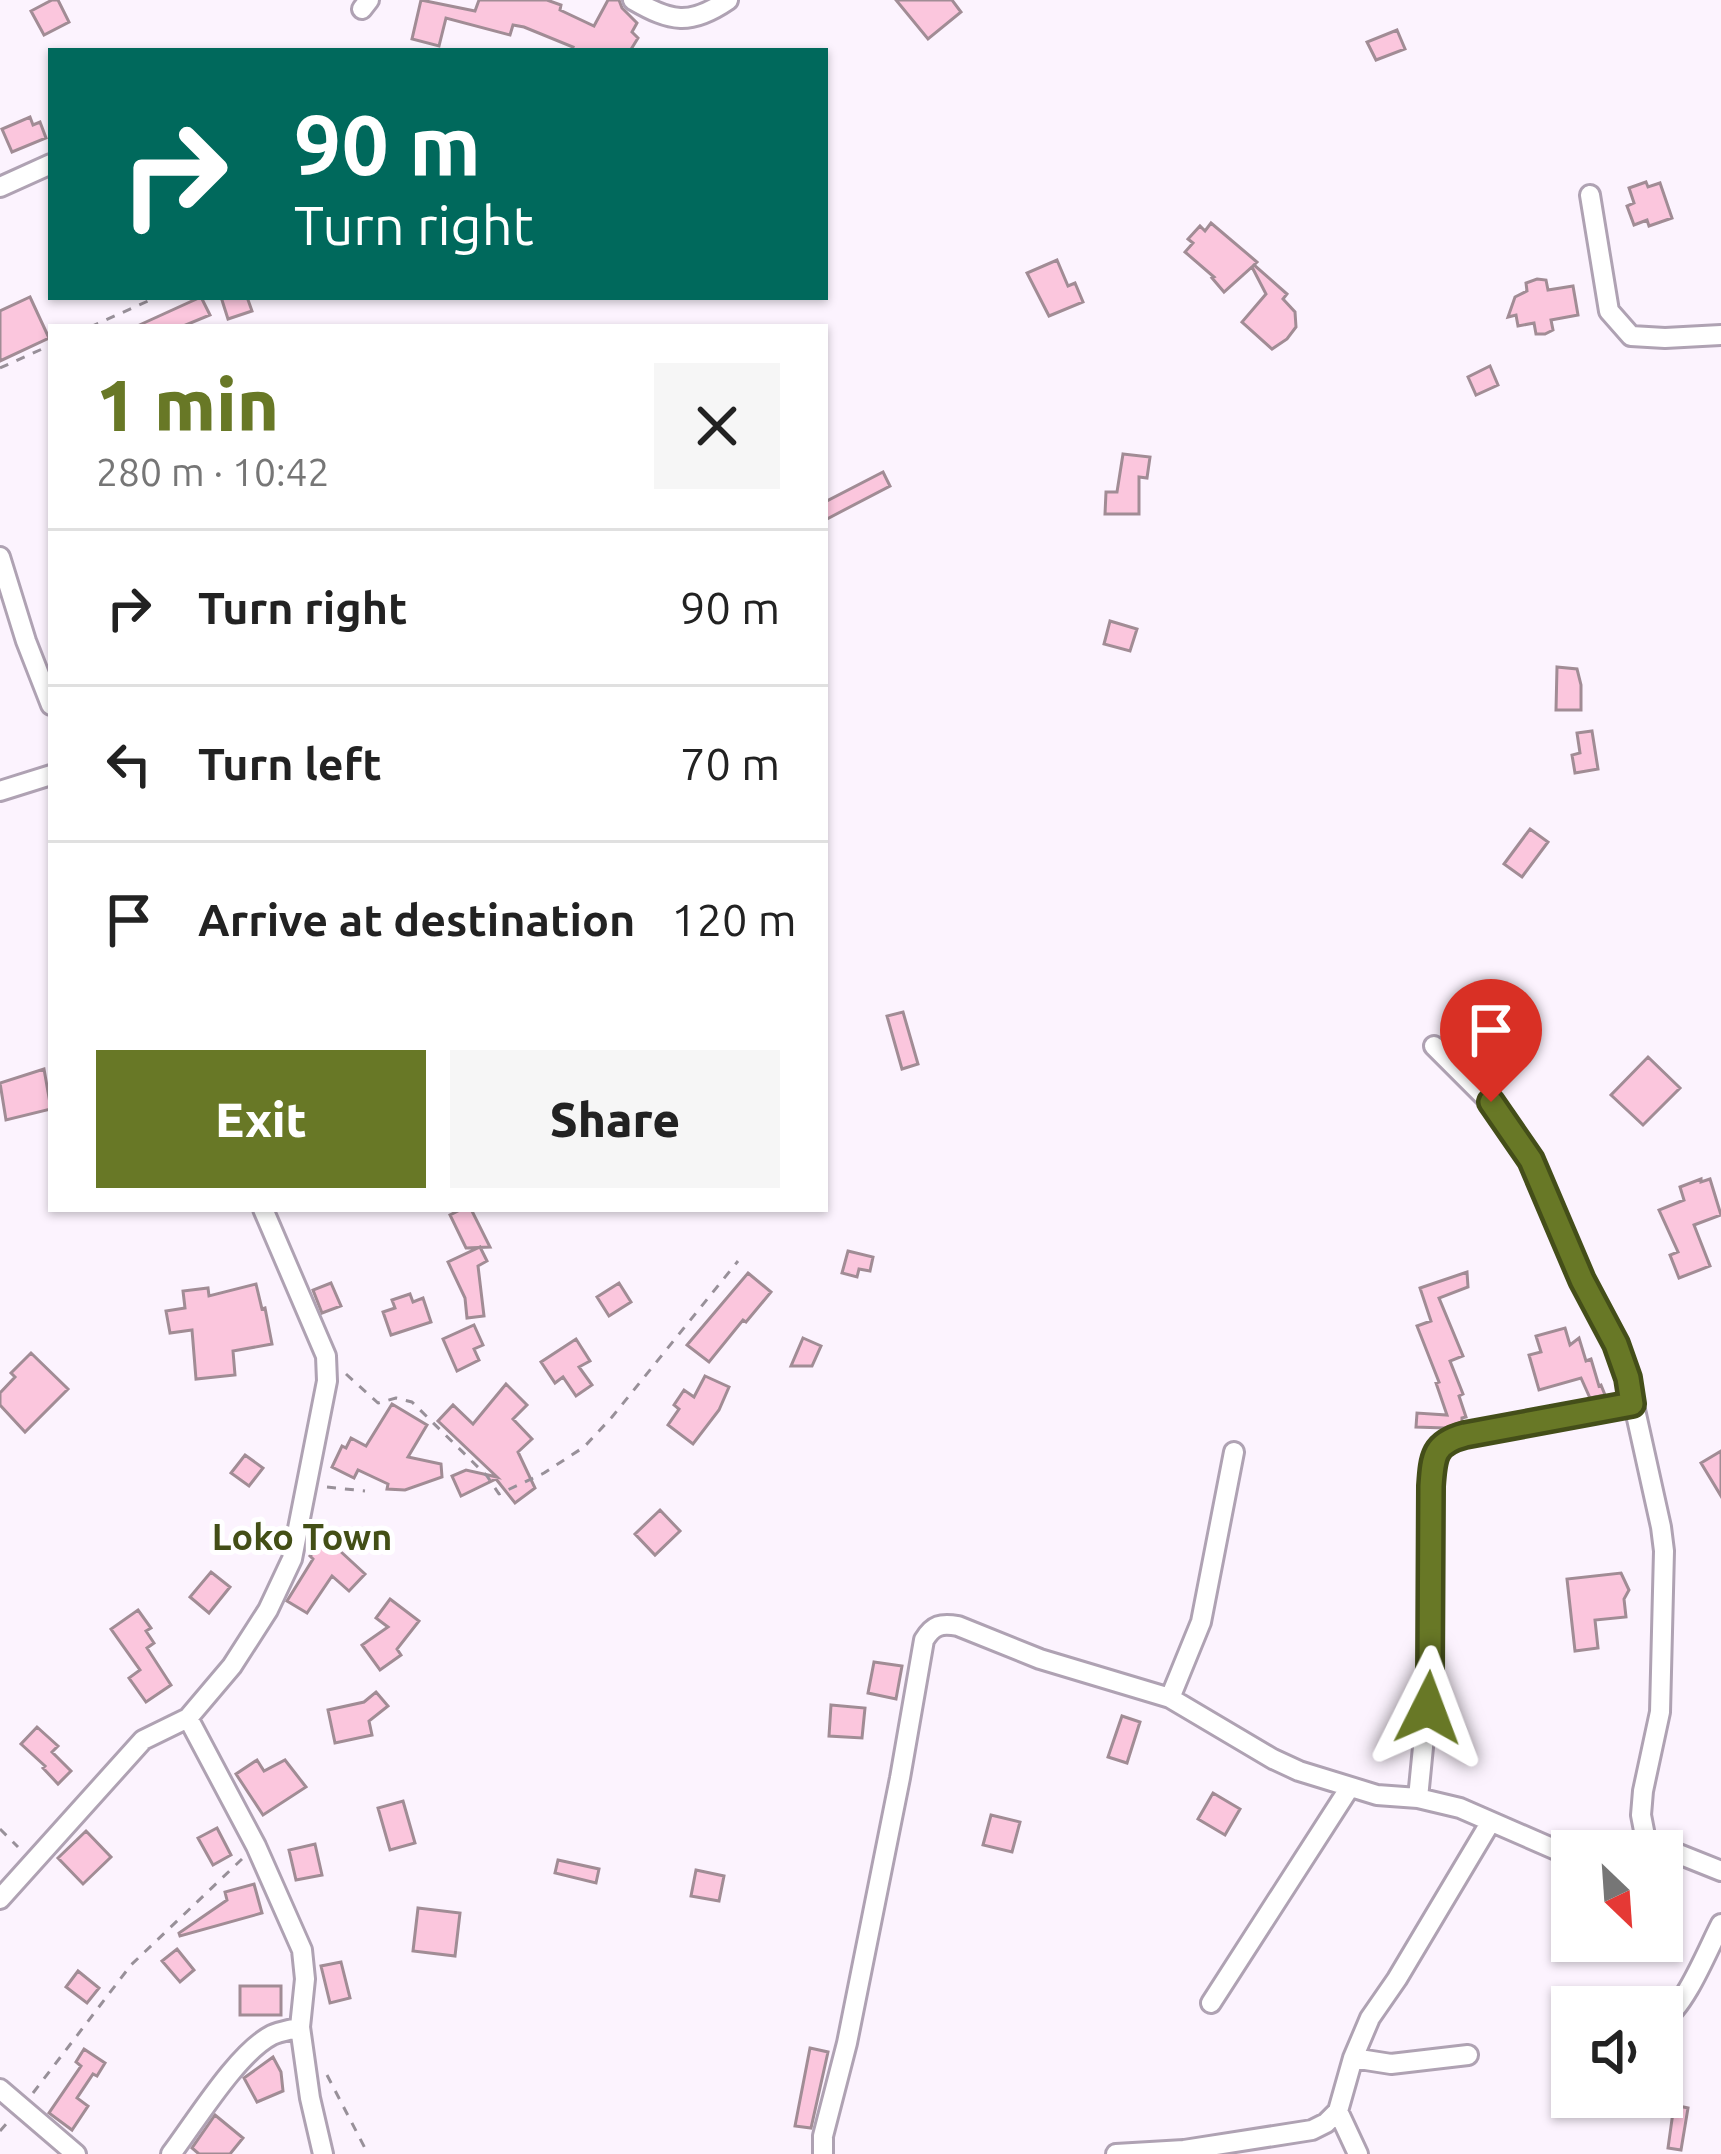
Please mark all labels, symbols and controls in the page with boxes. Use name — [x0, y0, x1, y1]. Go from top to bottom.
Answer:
icon: right — [96, 96, 252, 252]
text: 90 m — [294, 97, 481, 191]
text: Turn right — [294, 195, 534, 255]
button: close — [654, 363, 780, 489]
text: 1 min — [96, 364, 279, 445]
text: 280 m · 10:42 — [96, 450, 330, 493]
icon: right — [96, 575, 162, 641]
text: Turn right — [198, 582, 407, 633]
text: 90 m — [680, 582, 780, 633]
icon: left — [96, 731, 162, 797]
text: Turn left — [198, 738, 382, 789]
text: 70 m — [680, 738, 780, 789]
icon: arrive — [96, 887, 162, 953]
text: Arrive at destination — [198, 894, 635, 945]
text: 120 m — [671, 894, 797, 945]
pin — [1440, 979, 1542, 1102]
icon: arrive — [1458, 997, 1524, 1063]
button: Exit — [96, 1050, 426, 1188]
button: Share — [450, 1050, 780, 1188]
district label: Loko Town — [212, 1516, 392, 1557]
position arrow — [1365, 1645, 1491, 1771]
north arrow — [1551, 1830, 1683, 1962]
map controls — [1551, 1830, 1683, 2118]
button: sound — [1551, 1986, 1683, 2118]

